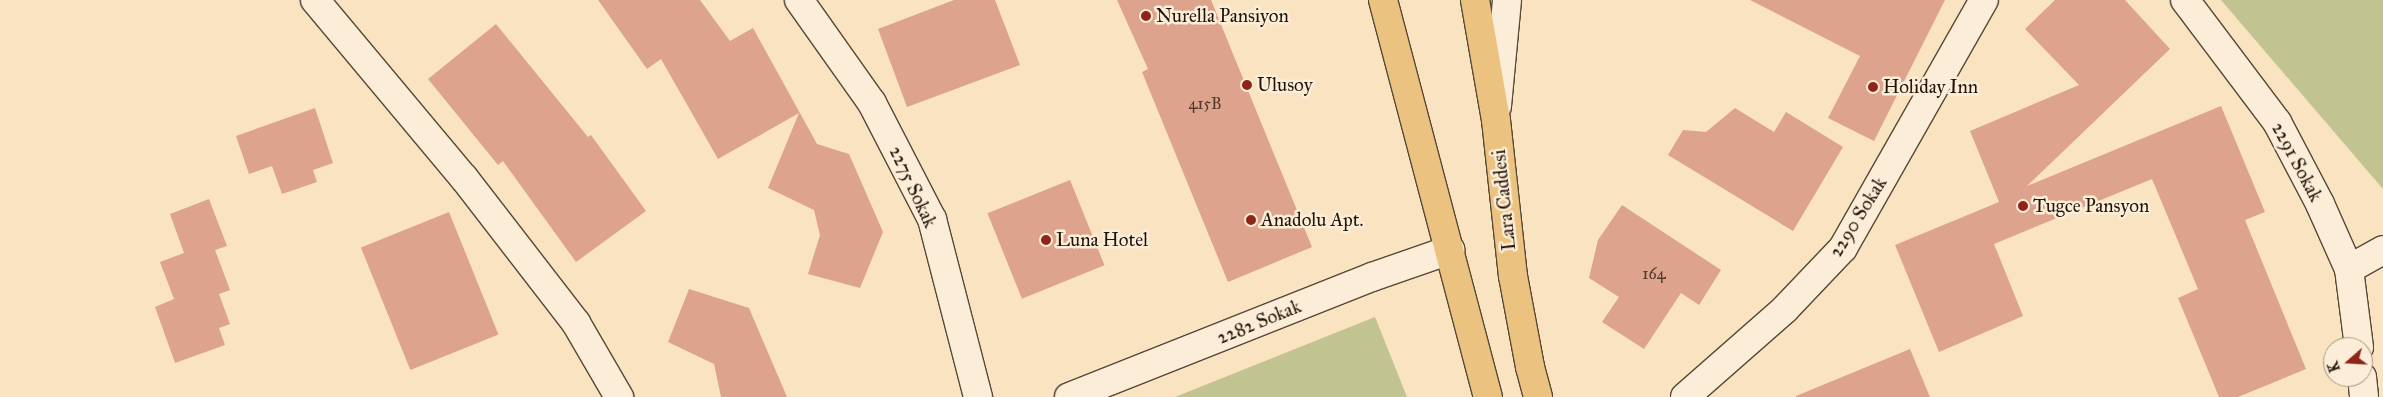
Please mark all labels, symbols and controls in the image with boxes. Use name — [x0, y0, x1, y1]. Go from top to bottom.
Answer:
place label: Nurella Pansiyon — [1156, 5, 1289, 27]
marker: Nurella Pansiyon — [1140, 10, 1152, 22]
place label: Ulusoy — [1257, 74, 1313, 96]
place label: Holiday Inn — [1883, 76, 1978, 98]
marker: Ulusoy — [1241, 79, 1253, 91]
marker: Holiday Inn — [1867, 81, 1879, 93]
house number: 415B — [1188, 94, 1222, 114]
street label: 2291 Sokak — [2267, 118, 2327, 206]
street label: 2275 Sokak — [884, 143, 942, 231]
street label: Lara Caddesi — [1487, 148, 1521, 252]
street label: 2290 Sokak — [1824, 173, 1892, 261]
place label: Tugce Pansyon — [2033, 195, 2149, 217]
marker: Tugce Pansyon — [2017, 200, 2029, 212]
place label: Anadolu Apt. — [1261, 209, 1364, 231]
marker: Anadolu Apt. — [1245, 214, 1257, 226]
place label: Luna Hotel — [1056, 229, 1148, 251]
marker: Luna Hotel — [1040, 234, 1052, 246]
house number: 164 — [1642, 264, 1666, 284]
street label: 2282 Sokak — [1214, 295, 1304, 349]
north arrow — [2323, 337, 2373, 387]
text: K — [2325, 359, 2344, 374]

